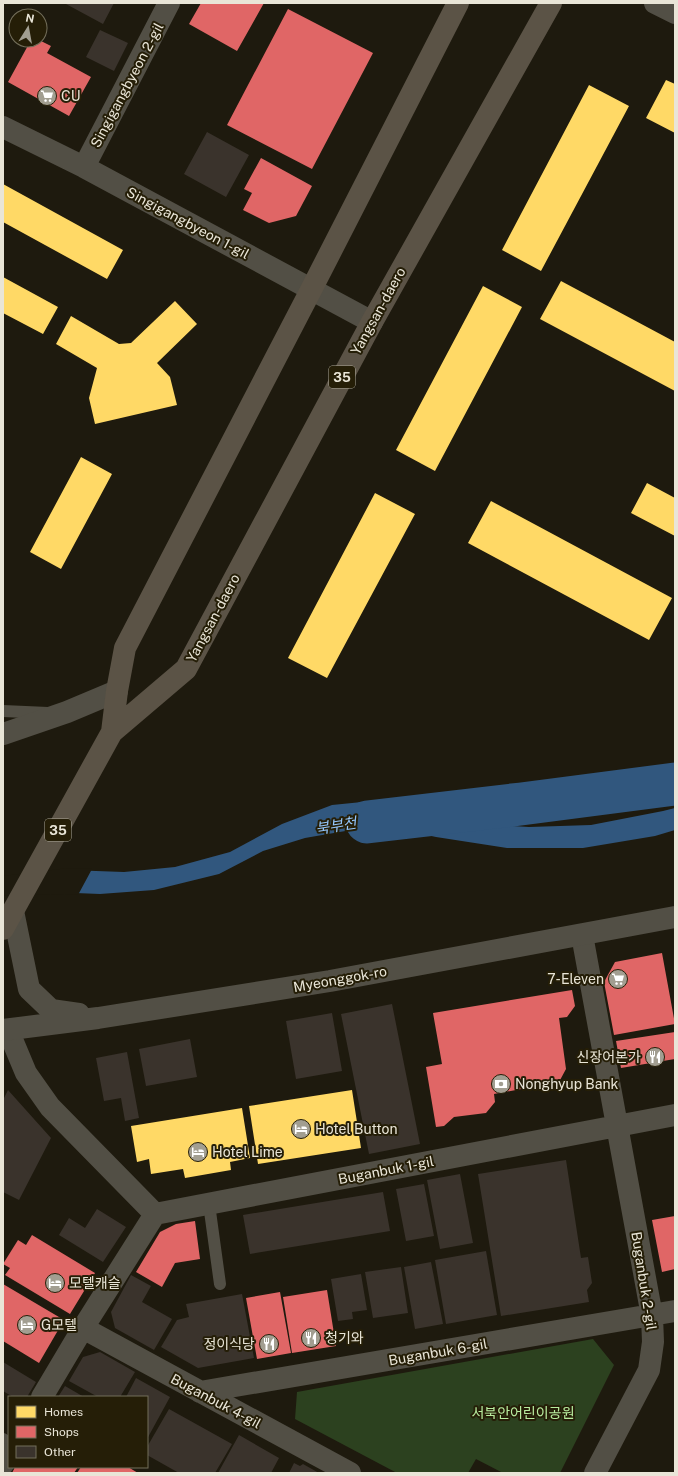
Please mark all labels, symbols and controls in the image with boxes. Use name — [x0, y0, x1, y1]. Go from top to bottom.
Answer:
north arrow — [8, 8, 48, 48]
text: N — [25, 11, 35, 25]
street label: Singigangbyeon 2-gil — [87, 20, 167, 150]
supermarket icon: CU — [36, 85, 58, 107]
place label: CU — [61, 88, 80, 104]
street label: Singigangbyeon 1-gil — [124, 184, 252, 262]
street label: Yangsan-daero — [347, 264, 409, 358]
road number: 35 — [329, 366, 355, 388]
street label: Yangsan-daero — [183, 571, 243, 665]
water label: 북부천 — [314, 814, 360, 837]
road number: 35 — [45, 819, 71, 841]
street label: Myeonggok-ro — [292, 963, 388, 995]
supermarket icon: 7-Eleven — [607, 968, 629, 990]
place label: 7-Eleven — [547, 971, 604, 987]
restaurant icon: 신장어본가 — [644, 1046, 666, 1068]
place label: 신장어본가 — [577, 1049, 641, 1065]
bank icon: Nonghyup Bank — [490, 1073, 512, 1095]
place label: Nonghyup Bank — [515, 1076, 619, 1092]
hotel icon: Hotel Button — [290, 1118, 312, 1140]
place label: Hotel Button — [315, 1121, 398, 1137]
hotel icon: Hotel Lime — [187, 1141, 209, 1163]
place label: Hotel Lime — [212, 1144, 283, 1160]
street label: Buganbuk 1-gil — [337, 1153, 435, 1187]
street label: Buganbuk 2-gil — [628, 1231, 660, 1331]
hotel icon: 모텔캐슬 — [44, 1272, 66, 1294]
place label: 모텔캐슬 — [69, 1275, 121, 1291]
hotel icon: G모텔 — [16, 1314, 38, 1336]
place label: G모텔 — [41, 1317, 77, 1333]
restaurant icon: 청기와 — [300, 1327, 322, 1349]
place label: 청기와 — [325, 1330, 364, 1346]
restaurant icon: 정이식당 — [258, 1333, 280, 1355]
street label: Buganbuk 6-gil — [387, 1335, 489, 1369]
place label: 정이식당 — [203, 1336, 255, 1352]
street label: Buganbuk 4-gil — [168, 1370, 264, 1432]
legend — [8, 1396, 148, 1468]
text: Homes — [44, 1405, 83, 1419]
park label: 서북안어린이공원 — [471, 1405, 575, 1421]
text: Shops — [44, 1425, 79, 1439]
text: Other — [44, 1445, 76, 1459]

